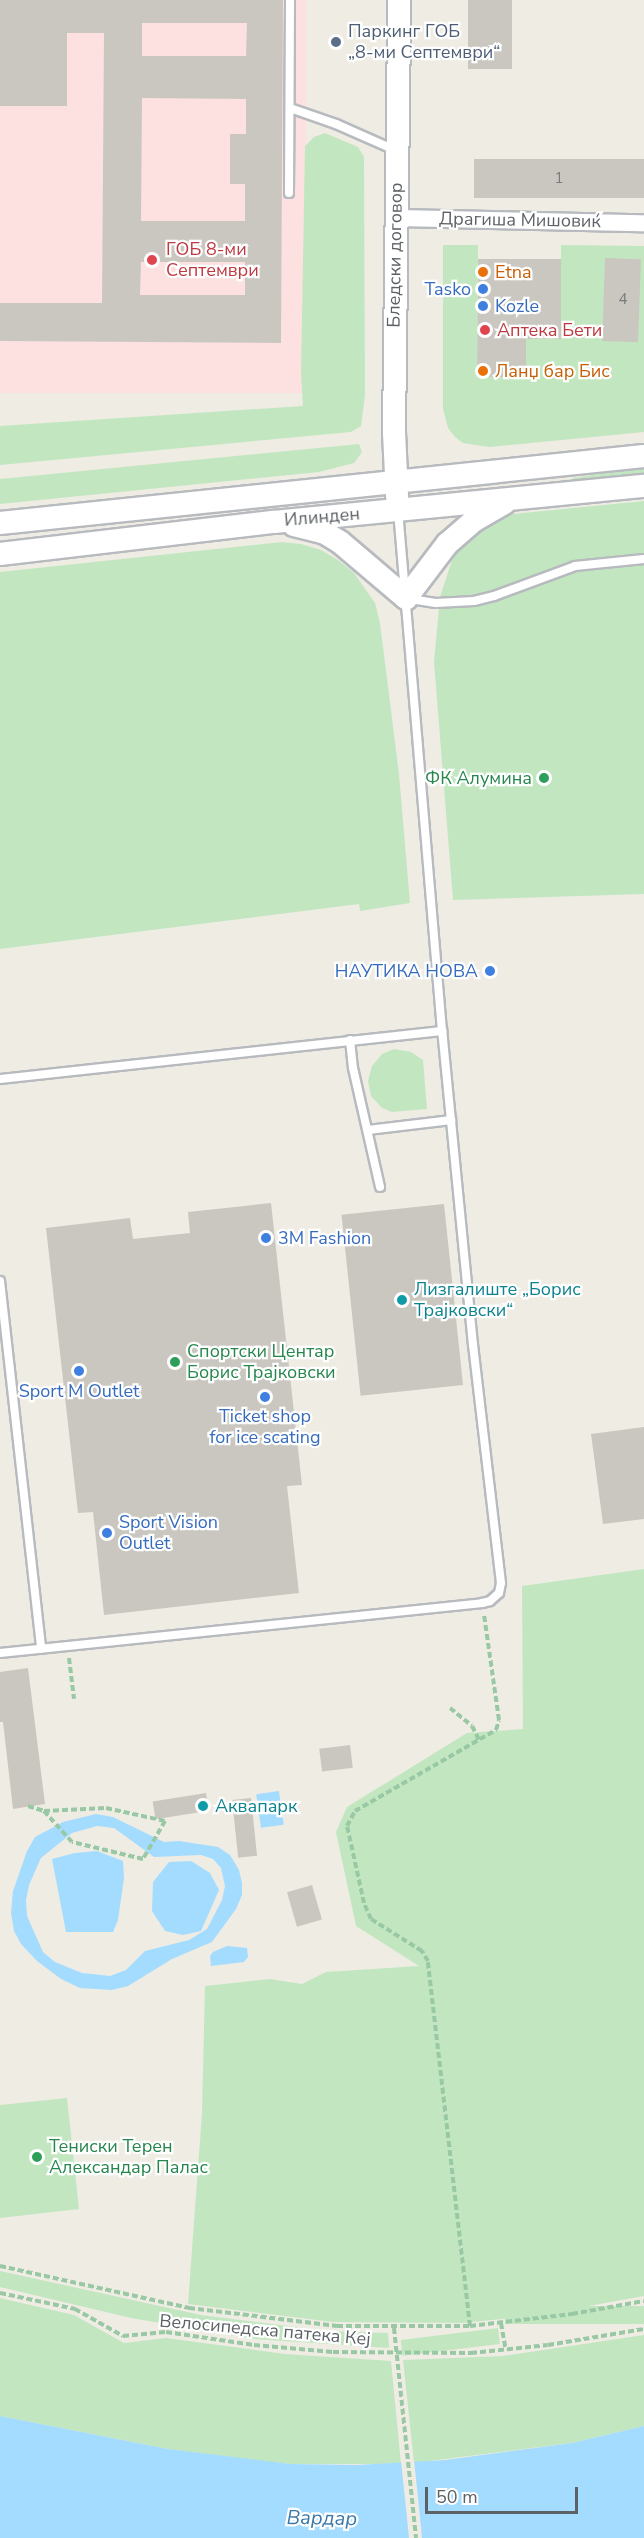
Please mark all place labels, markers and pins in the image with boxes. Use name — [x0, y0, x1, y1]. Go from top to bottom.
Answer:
place label: Паркинг ГОБ „8-ми Септември“ — [348, 21, 500, 63]
marker: Паркинг ГОБ „8-ми Септември“ — [329, 35, 343, 49]
place label: ГОБ 8-ми Септември — [166, 239, 259, 282]
marker: ГОБ 8-ми Септември — [143, 251, 161, 269]
place label: Etna — [495, 261, 531, 283]
marker: Etna — [476, 265, 490, 279]
place label: Tasko — [425, 278, 471, 300]
marker: Tasko — [476, 282, 490, 296]
place label: Kozle — [495, 295, 539, 317]
marker: Kozle — [476, 299, 490, 313]
place label: Аптека Бети — [497, 319, 602, 341]
marker: Аптека Бети — [478, 323, 492, 337]
place label: Ланџ бар Бис — [495, 360, 610, 382]
marker: Ланџ бар Бис — [476, 364, 490, 378]
place label: ФК Алумина — [425, 767, 532, 789]
marker: ФК Алумина — [537, 771, 551, 785]
place label: НАУТИКА НОВА — [335, 960, 478, 982]
marker: НАУТИКА НОВА — [483, 964, 497, 978]
place label: 3M Fashion — [278, 1227, 371, 1249]
marker: 3M Fashion — [259, 1231, 273, 1245]
place label: Лизгалиште „Борис Трајковски“ — [414, 1279, 581, 1322]
marker: Лизгалиште „Борис Трајковски“ — [395, 1293, 409, 1307]
place label: Спортски Центар Борис Трајковски — [187, 1341, 336, 1384]
marker: Спортски Центар Борис Трајковски — [168, 1355, 182, 1369]
marker: Sport M Outlet — [72, 1364, 86, 1378]
place label: Sport M Outlet — [19, 1380, 139, 1402]
marker: Ticket shop for ice scating — [258, 1390, 272, 1404]
place label: Ticket shop for ice scating — [209, 1406, 321, 1448]
place label: Sport Vision Outlet — [119, 1512, 218, 1555]
marker: Sport Vision Outlet — [100, 1526, 114, 1540]
place label: Аквапарк — [215, 1795, 297, 1817]
marker: Аквапарк — [196, 1799, 210, 1813]
place label: Тениски Терен Александар Палас — [49, 2136, 208, 2178]
marker: Тениски Терен Александар Палас — [30, 2150, 44, 2164]

